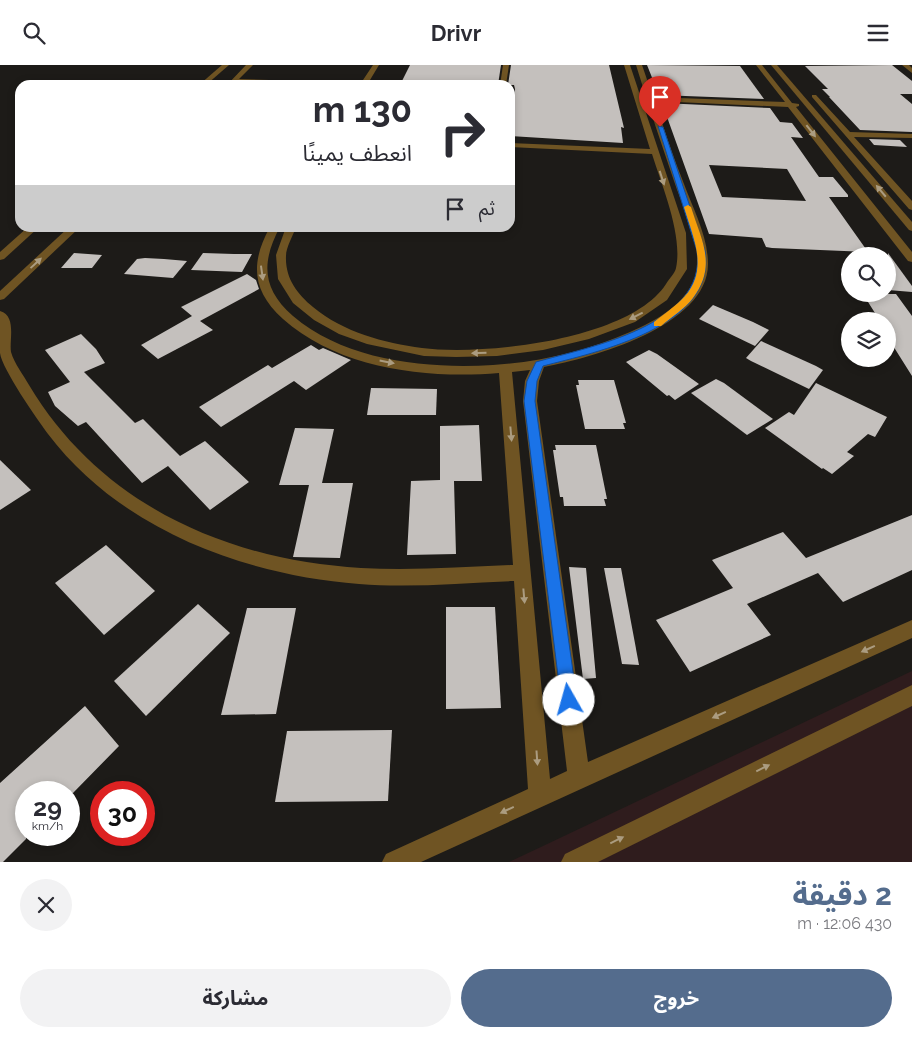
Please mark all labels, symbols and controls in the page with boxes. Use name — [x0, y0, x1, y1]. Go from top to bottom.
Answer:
icon: search — [20, 19, 48, 47]
icon: menu — [864, 19, 892, 47]
text: Drivr — [431, 20, 481, 46]
pin — [639, 76, 681, 127]
icon: arrive — [646, 83, 674, 111]
text: 130 m — [313, 89, 412, 130]
icon: right — [430, 100, 495, 165]
one-way arrow — [805, 124, 816, 137]
text: انعطف يمينًا — [303, 140, 412, 166]
one-way arrow — [659, 171, 667, 186]
one-way arrow — [875, 185, 886, 198]
icon: arrive — [441, 195, 469, 223]
text: ثم — [479, 197, 495, 219]
map controls — [841, 247, 896, 367]
button: search — [841, 247, 896, 302]
one-way arrow — [29, 258, 42, 269]
one-way arrow — [258, 265, 266, 281]
one-way arrow — [629, 312, 643, 320]
button: layers — [841, 312, 896, 367]
one-way arrow — [471, 349, 487, 357]
one-way arrow — [379, 358, 394, 366]
one-way arrow — [507, 427, 515, 443]
one-way arrow — [520, 589, 528, 605]
one-way arrow — [861, 645, 875, 653]
position arrow — [542, 673, 594, 725]
one-way arrow — [712, 712, 726, 720]
one-way arrow — [534, 751, 542, 767]
one-way arrow — [756, 764, 770, 772]
speed limit sign: 30 — [90, 781, 155, 846]
text: 29 — [33, 792, 62, 822]
one-way arrow — [500, 806, 514, 814]
text: km/h — [32, 819, 63, 833]
one-way arrow — [610, 836, 624, 844]
text: 2 دقيقة — [792, 877, 892, 912]
button: close — [20, 879, 72, 931]
text: 430 m · 12:06 — [797, 914, 892, 933]
button: مشاركة — [20, 969, 451, 1027]
button: خروج — [461, 969, 892, 1027]

